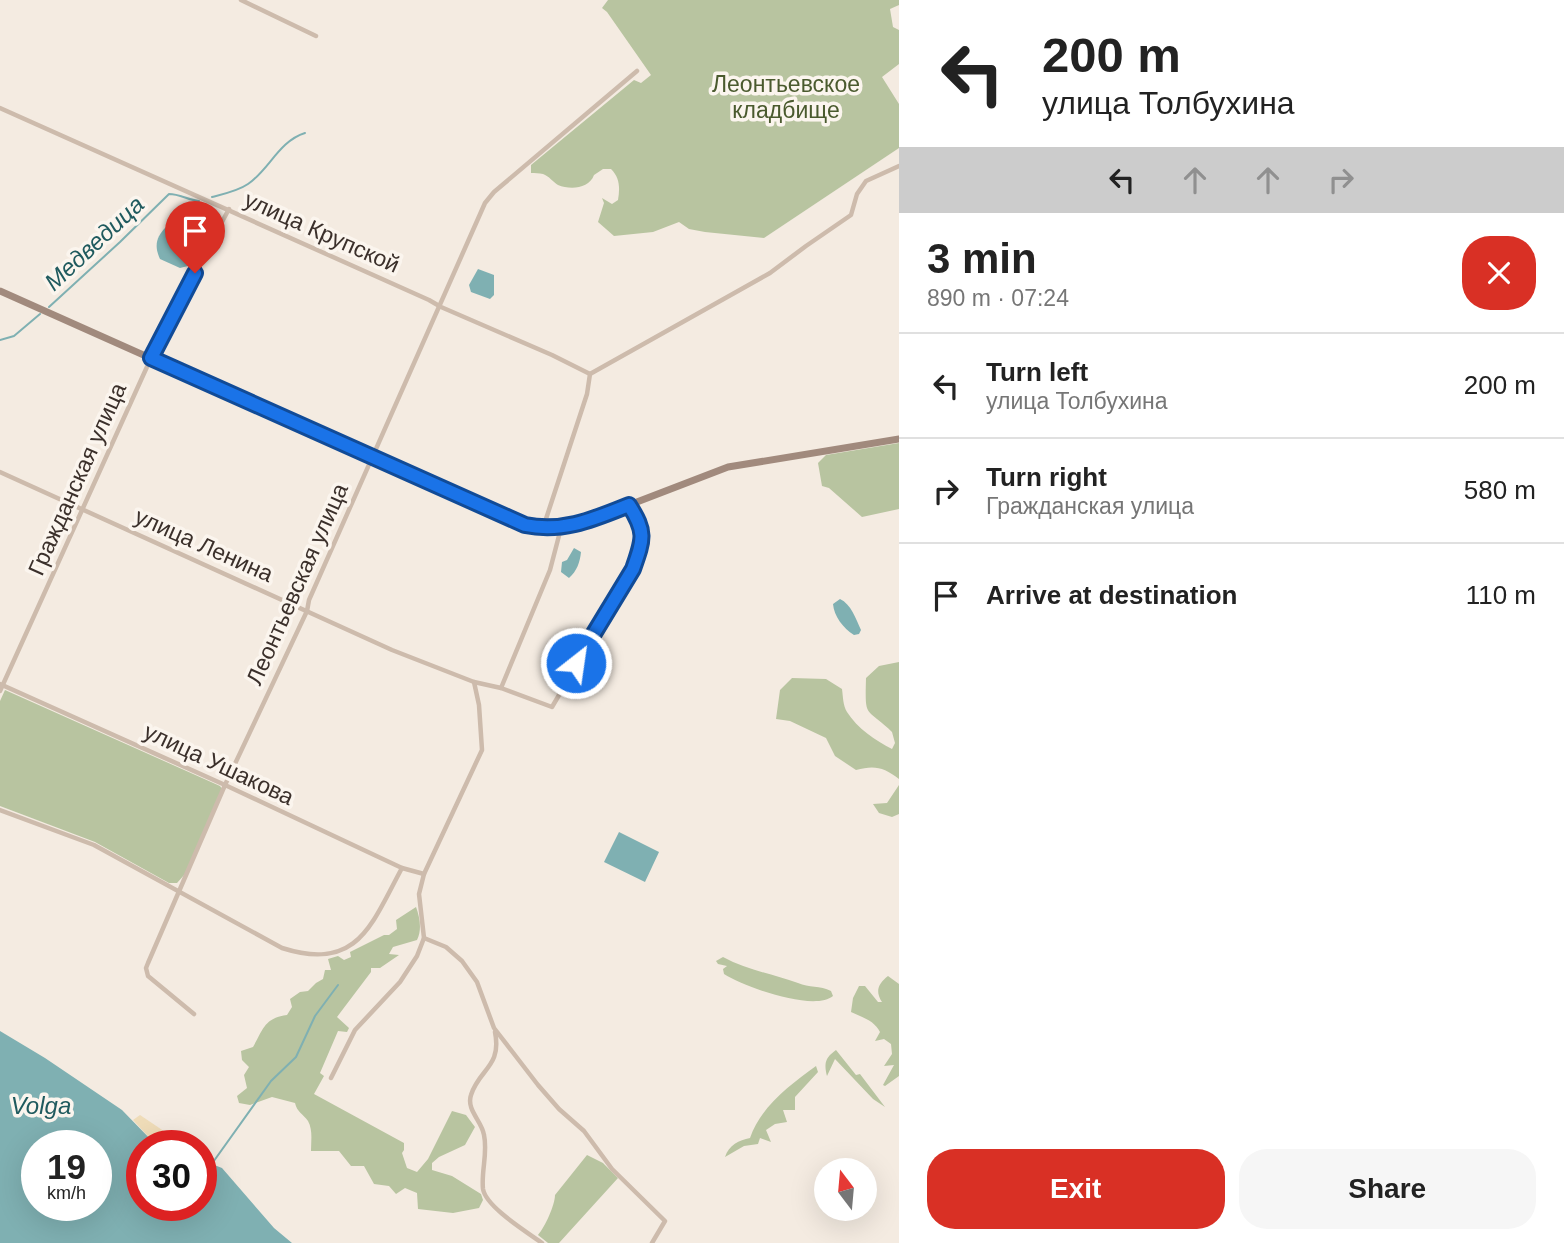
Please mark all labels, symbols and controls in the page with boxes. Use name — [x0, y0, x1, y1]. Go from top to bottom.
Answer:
icon: left — [927, 28, 1018, 119]
text: 200 m — [1042, 28, 1181, 82]
park label: Леонтьевское кладбище — [712, 71, 860, 123]
text: улица Толбухина — [1042, 85, 1295, 121]
icon: left — [1103, 161, 1141, 199]
icon: ahead — [1176, 161, 1214, 199]
icon: ahead — [1249, 161, 1287, 199]
icon: right — [1322, 161, 1360, 199]
street label: улица Крупской — [240, 186, 404, 278]
water label: Медведица — [39, 190, 149, 296]
pin — [165, 201, 225, 273]
icon: arrive — [176, 212, 214, 250]
text: 3 min — [927, 235, 1037, 282]
button: close — [1462, 236, 1536, 310]
text: 890 m · 07:24 — [927, 285, 1069, 311]
text: Turn left — [986, 357, 1088, 387]
icon: left — [927, 367, 965, 405]
text: 200 m — [1464, 370, 1536, 400]
street label: Гражданская улица — [23, 379, 131, 579]
text: улица Толбухина — [986, 388, 1168, 414]
text: Turn right — [986, 462, 1107, 492]
icon: right — [927, 472, 965, 510]
text: 580 m — [1464, 475, 1536, 505]
street label: Леонтьевская улица — [241, 479, 353, 689]
text: Гражданская улица — [986, 493, 1194, 519]
street label: улица Ленина — [131, 503, 277, 587]
icon: arrive — [927, 577, 965, 615]
text: Arrive at destination — [986, 580, 1237, 610]
text: 110 m — [1466, 580, 1536, 610]
position arrow — [539, 626, 613, 700]
street label: улица Ушакова — [140, 718, 298, 810]
water label: Volga — [11, 1092, 71, 1119]
speed limit sign: 30 — [126, 1130, 217, 1221]
text: 19 — [47, 1147, 86, 1186]
button: Exit — [927, 1149, 1225, 1229]
button: Share — [1239, 1149, 1536, 1229]
north arrow — [814, 1158, 877, 1222]
map controls — [814, 1158, 877, 1221]
text: km/h — [47, 1183, 86, 1203]

